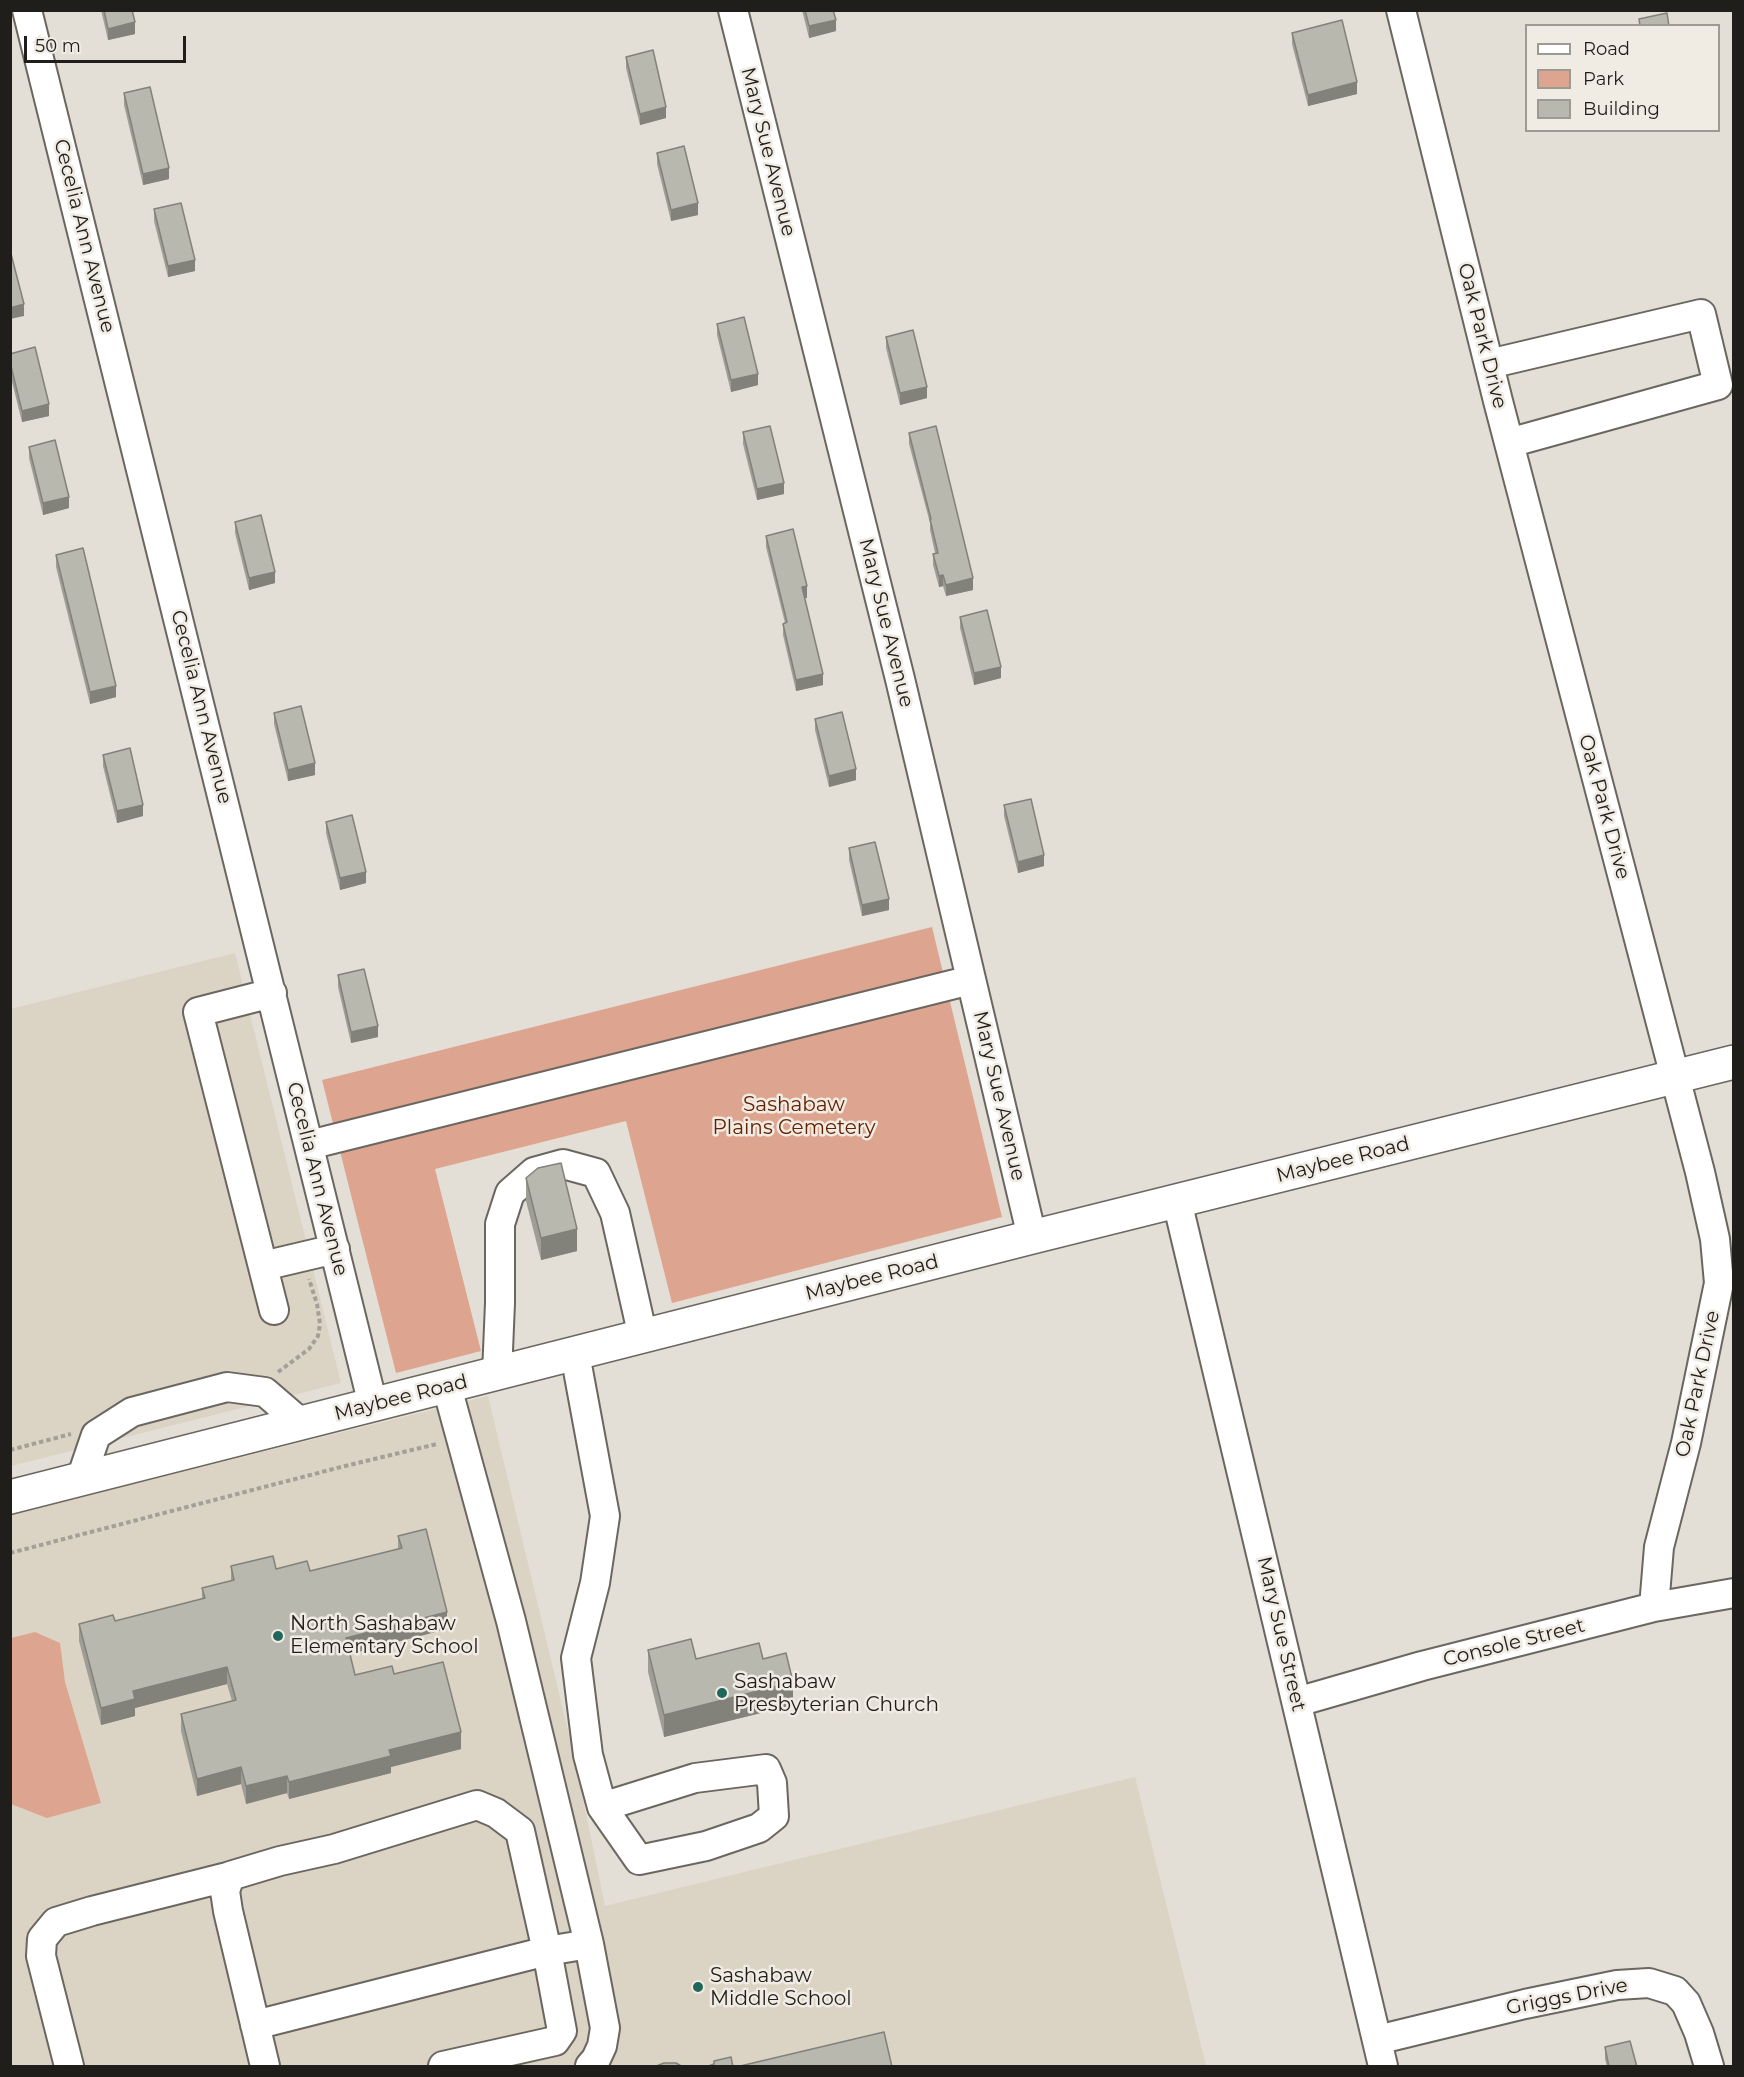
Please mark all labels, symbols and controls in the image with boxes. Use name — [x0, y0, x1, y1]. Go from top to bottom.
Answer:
scale bar — [27, 24, 189, 62]
legend — [1525, 24, 1720, 132]
text: 50 m — [35, 35, 81, 57]
text: Road — [1583, 38, 1630, 60]
street label: Mary Sue Avenue — [735, 65, 801, 239]
text: Park — [1583, 68, 1624, 90]
text: Building — [1583, 98, 1660, 120]
street label: Cecelia Ann Avenue — [48, 137, 120, 335]
street label: Oak Park Drive — [1452, 261, 1512, 411]
street label: Mary Sue Avenue — [853, 536, 919, 710]
street label: Cecelia Ann Avenue — [165, 608, 237, 806]
street label: Oak Park Drive — [1573, 732, 1635, 882]
street label: Mary Sue Avenue — [968, 1009, 1030, 1183]
street label: Cecelia Ann Avenue — [281, 1080, 353, 1278]
park label: Sashabaw Plains Cemetery — [712, 1093, 876, 1140]
street label: Maybee Road — [1274, 1132, 1412, 1188]
street label: Maybee Road — [803, 1250, 941, 1306]
street label: Oak Park Drive — [1671, 1309, 1725, 1459]
street label: Maybee Road — [332, 1370, 470, 1426]
street label: Mary Sue Street — [1251, 1554, 1311, 1714]
place label: North Sashabaw Elementary School — [290, 1612, 479, 1659]
street label: Console Street — [1441, 1614, 1587, 1672]
marker: North Sashabaw Elementary School — [271, 1629, 285, 1643]
place label: Sashabaw Presbyterian Church — [734, 1670, 939, 1717]
marker: Sashabaw Presbyterian Church — [715, 1686, 729, 1700]
place label: Sashabaw Middle School — [710, 1964, 852, 2011]
street label: Griggs Drive — [1504, 1973, 1630, 2021]
marker: Sashabaw Middle School — [691, 1980, 705, 1994]

